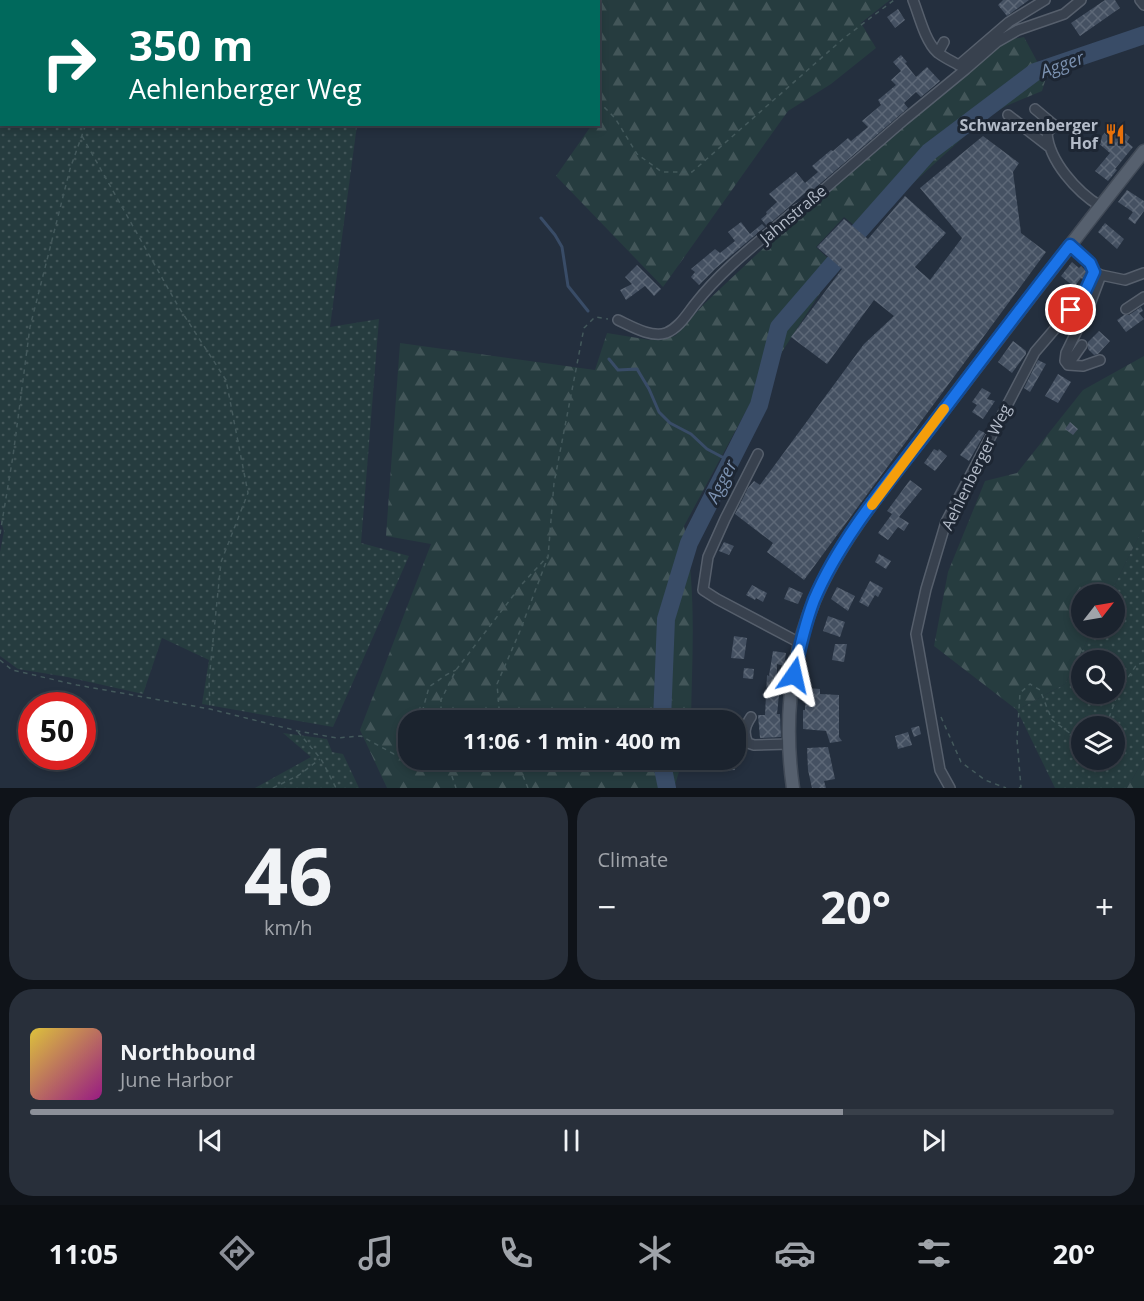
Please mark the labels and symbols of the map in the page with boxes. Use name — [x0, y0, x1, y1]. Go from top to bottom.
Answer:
water label: Agger — [1035, 45, 1088, 84]
place label: Schwarzenberger Hof — [959, 114, 1099, 154]
restaurant icon: Schwarzenberger Hof — [1103, 122, 1127, 146]
street label: Jahnstraße — [754, 180, 831, 250]
pin — [1045, 284, 1096, 335]
street label: Aehlenberger Weg — [936, 400, 1016, 534]
water label: Agger — [699, 455, 742, 508]
north arrow — [1071, 584, 1125, 638]
position arrow — [762, 643, 826, 707]
speed limit sign: 50 — [18, 692, 96, 770]

